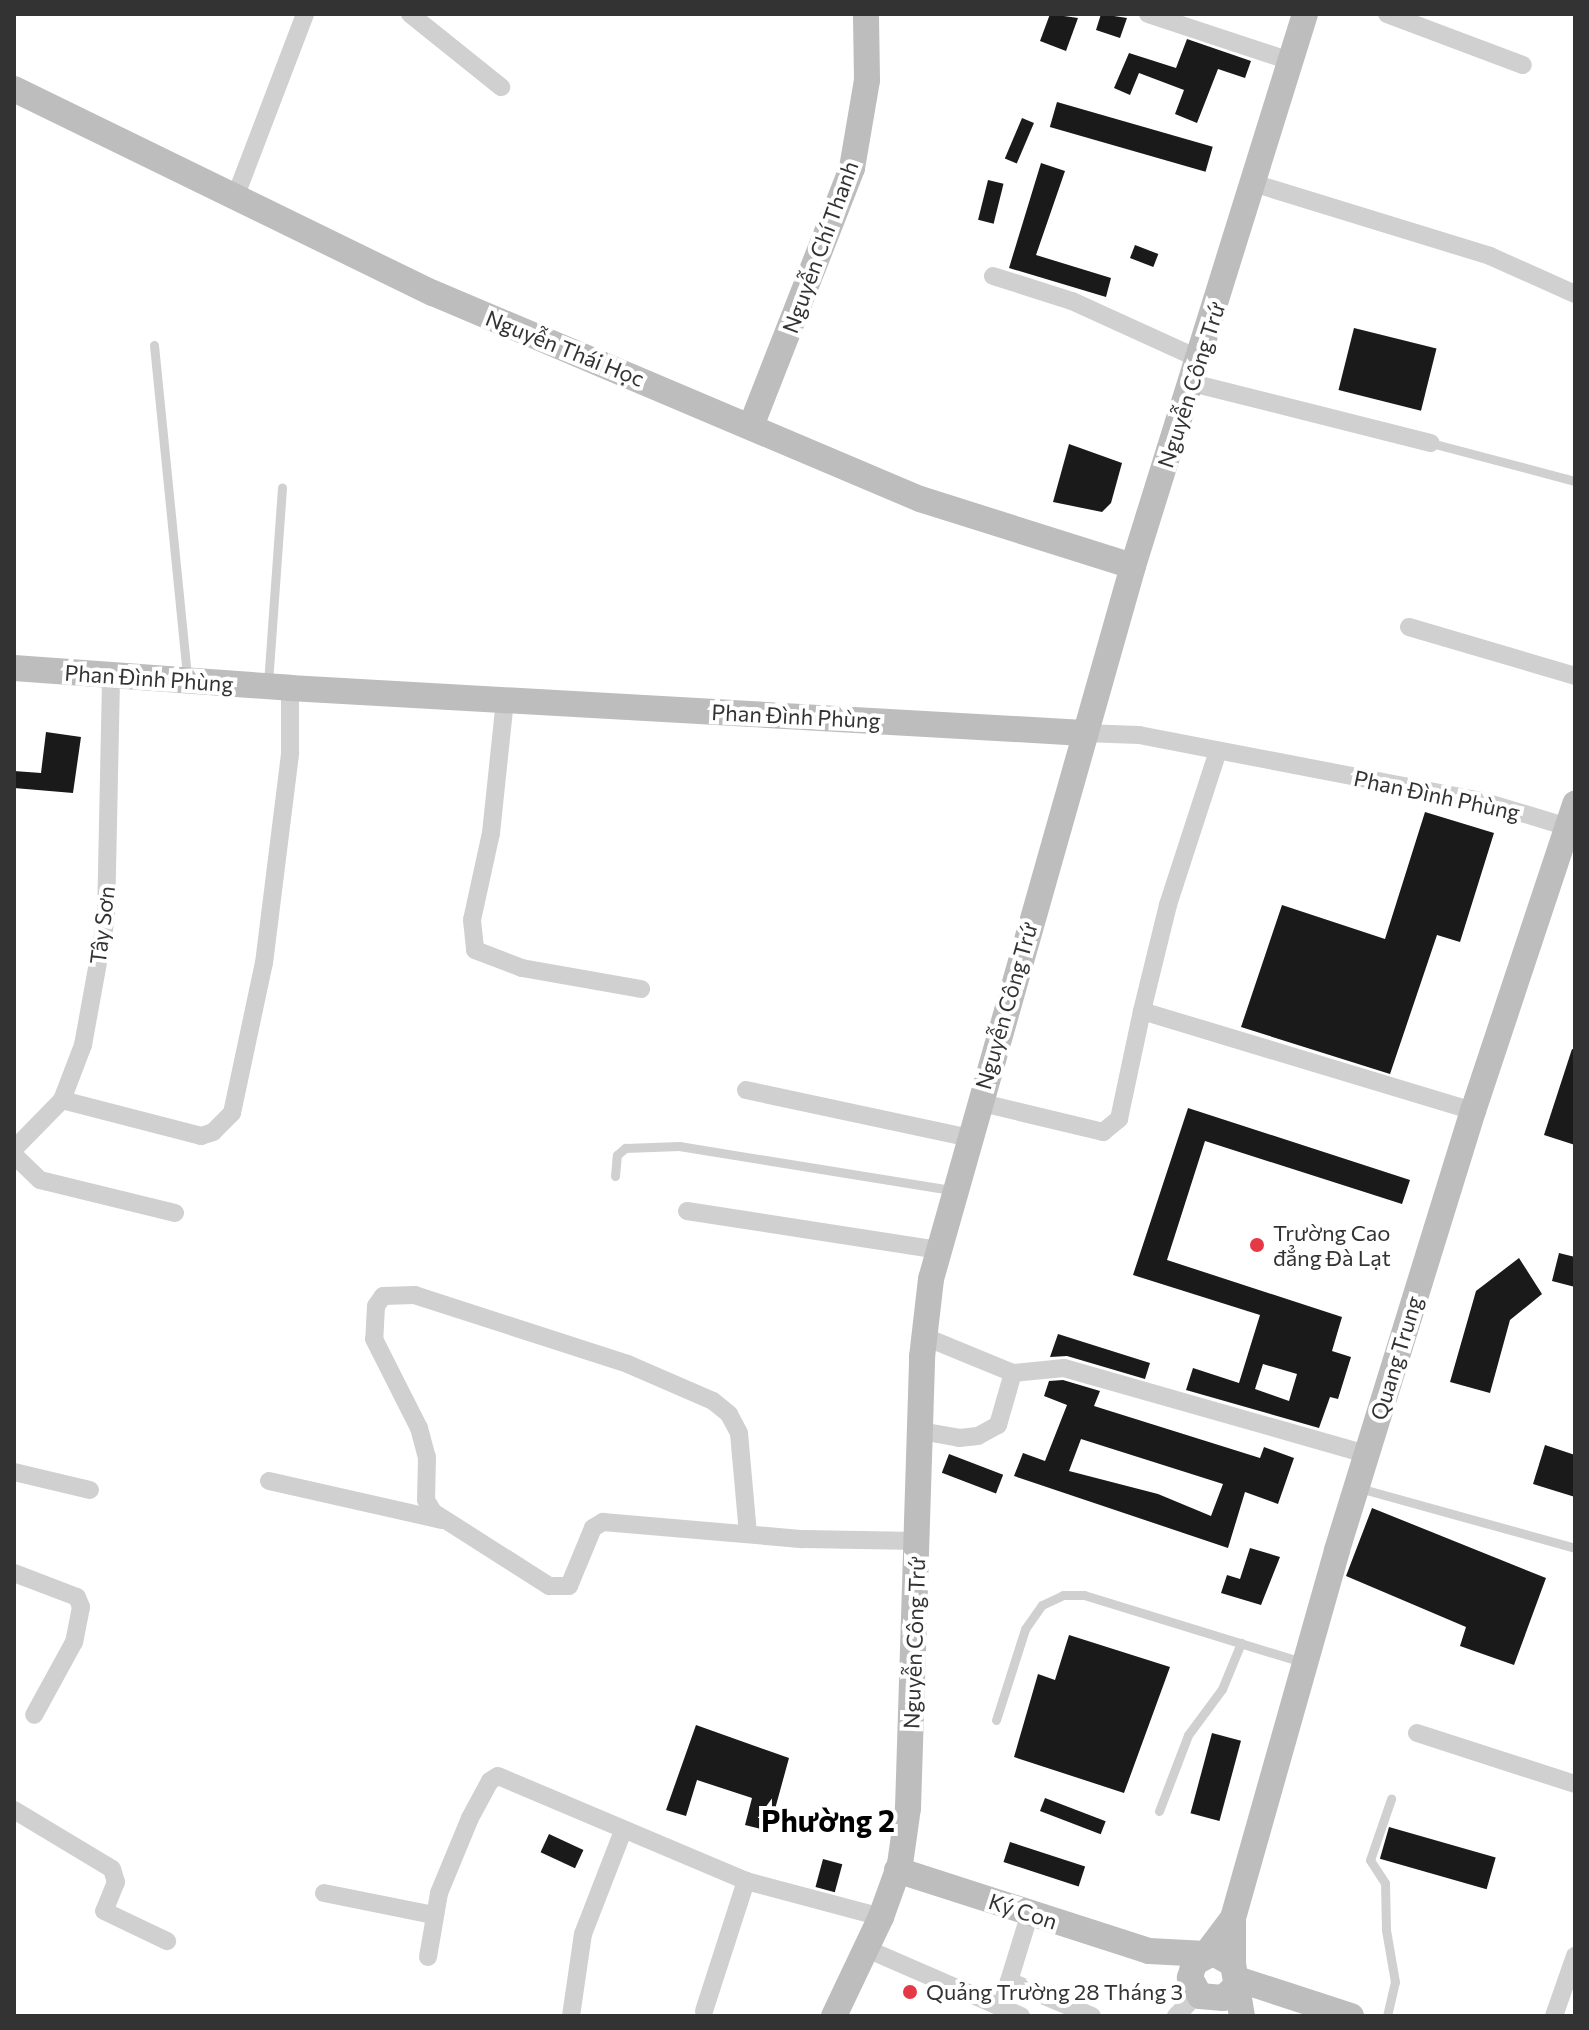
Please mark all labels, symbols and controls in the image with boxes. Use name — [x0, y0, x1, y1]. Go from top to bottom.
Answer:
street label: Nguyễn Chí Thanh — [777, 157, 863, 337]
street label: Nguyễn Công Trứ — [1152, 299, 1230, 471]
street label: Nguyễn Thái Học — [482, 304, 648, 392]
street label: Phan Đình Phùng — [64, 659, 234, 697]
street label: Phan Đình Phùng — [711, 698, 881, 734]
street label: Phan Đình Phùng — [1351, 764, 1523, 826]
street label: Tây Sơn — [84, 884, 120, 966]
street label: Nguyễn Công Trứ — [970, 920, 1042, 1092]
place label: Trường Cao đẳng Đà Lạt — [1273, 1219, 1391, 1270]
marker: Trường Cao đẳng Đà Lạt — [1248, 1236, 1266, 1254]
street label: Quang Trung — [1365, 1293, 1427, 1423]
street label: Nguyễn Công Trứ — [898, 1556, 930, 1730]
district label: Phường 2 — [761, 1802, 895, 1838]
street label: Ký Con — [985, 1888, 1061, 1934]
place label: Quảng Trường 28 Tháng 3 — [926, 1979, 1183, 2005]
marker: Quảng Trường 28 Tháng 3 — [901, 1983, 919, 2001]

